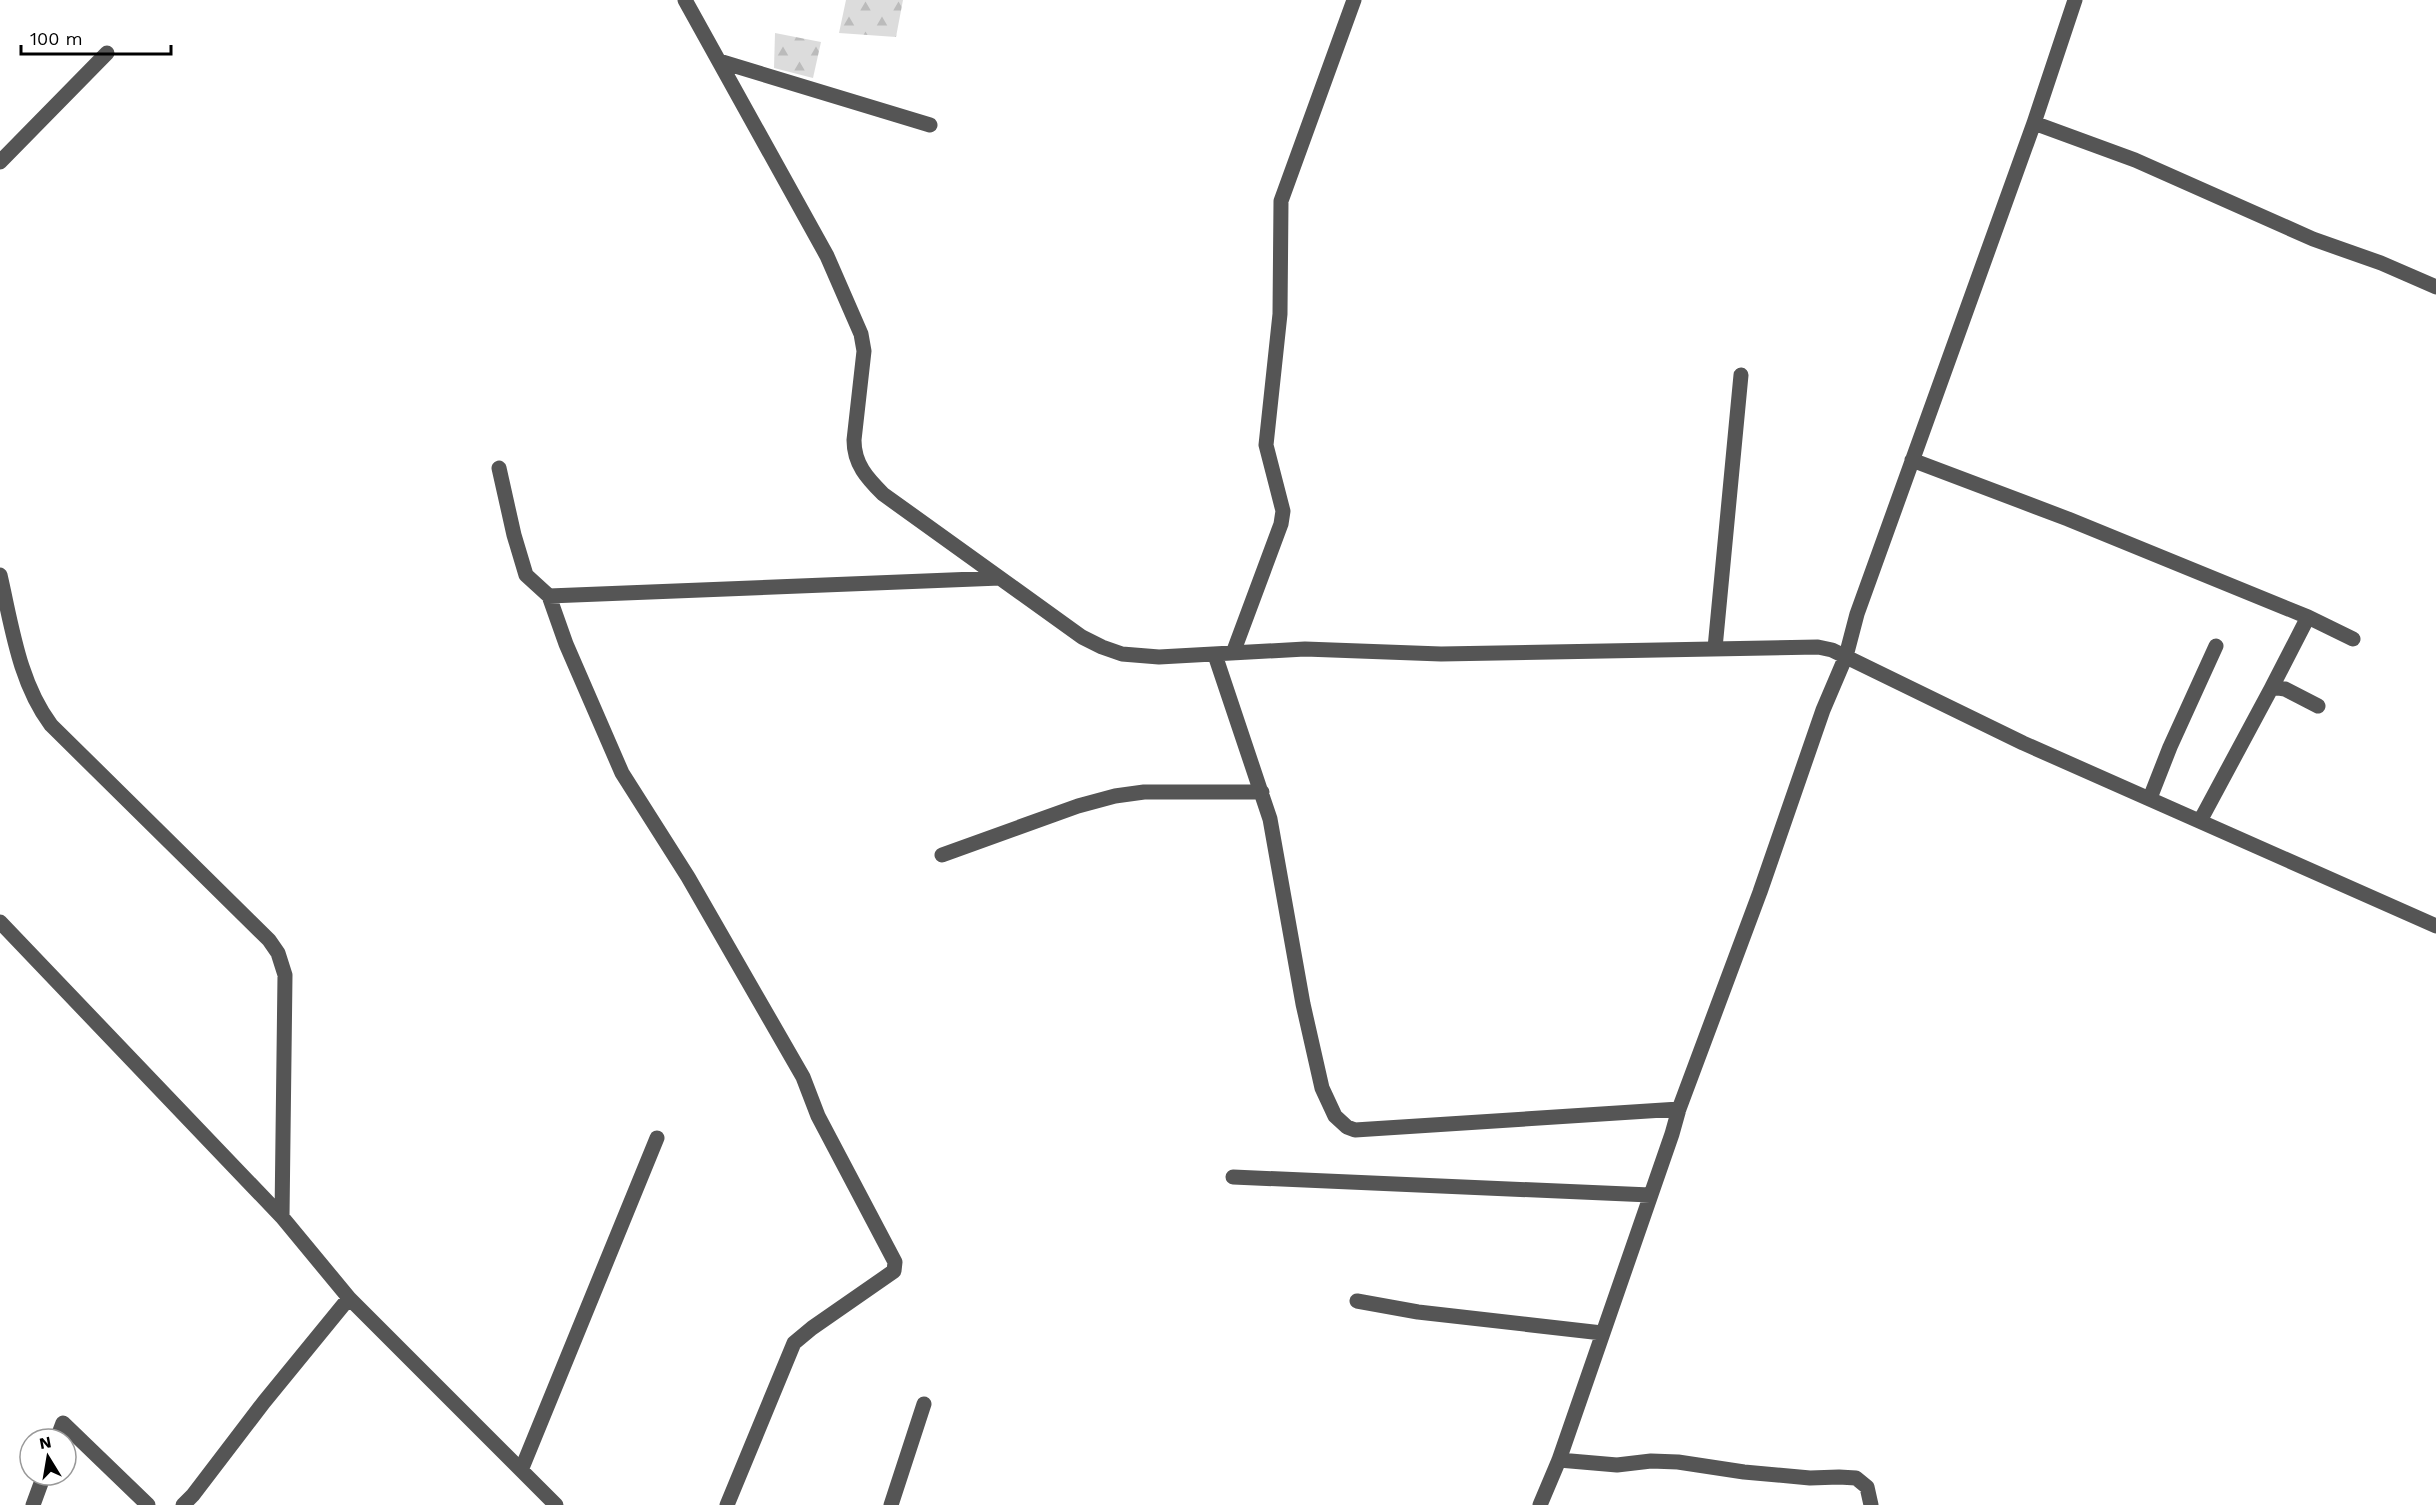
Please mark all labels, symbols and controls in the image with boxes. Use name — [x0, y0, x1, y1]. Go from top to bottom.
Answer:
scale bar — [21, 18, 171, 56]
text: 100 m — [30, 28, 83, 49]
north arrow — [18, 1427, 78, 1487]
text: N — [38, 1432, 53, 1453]

